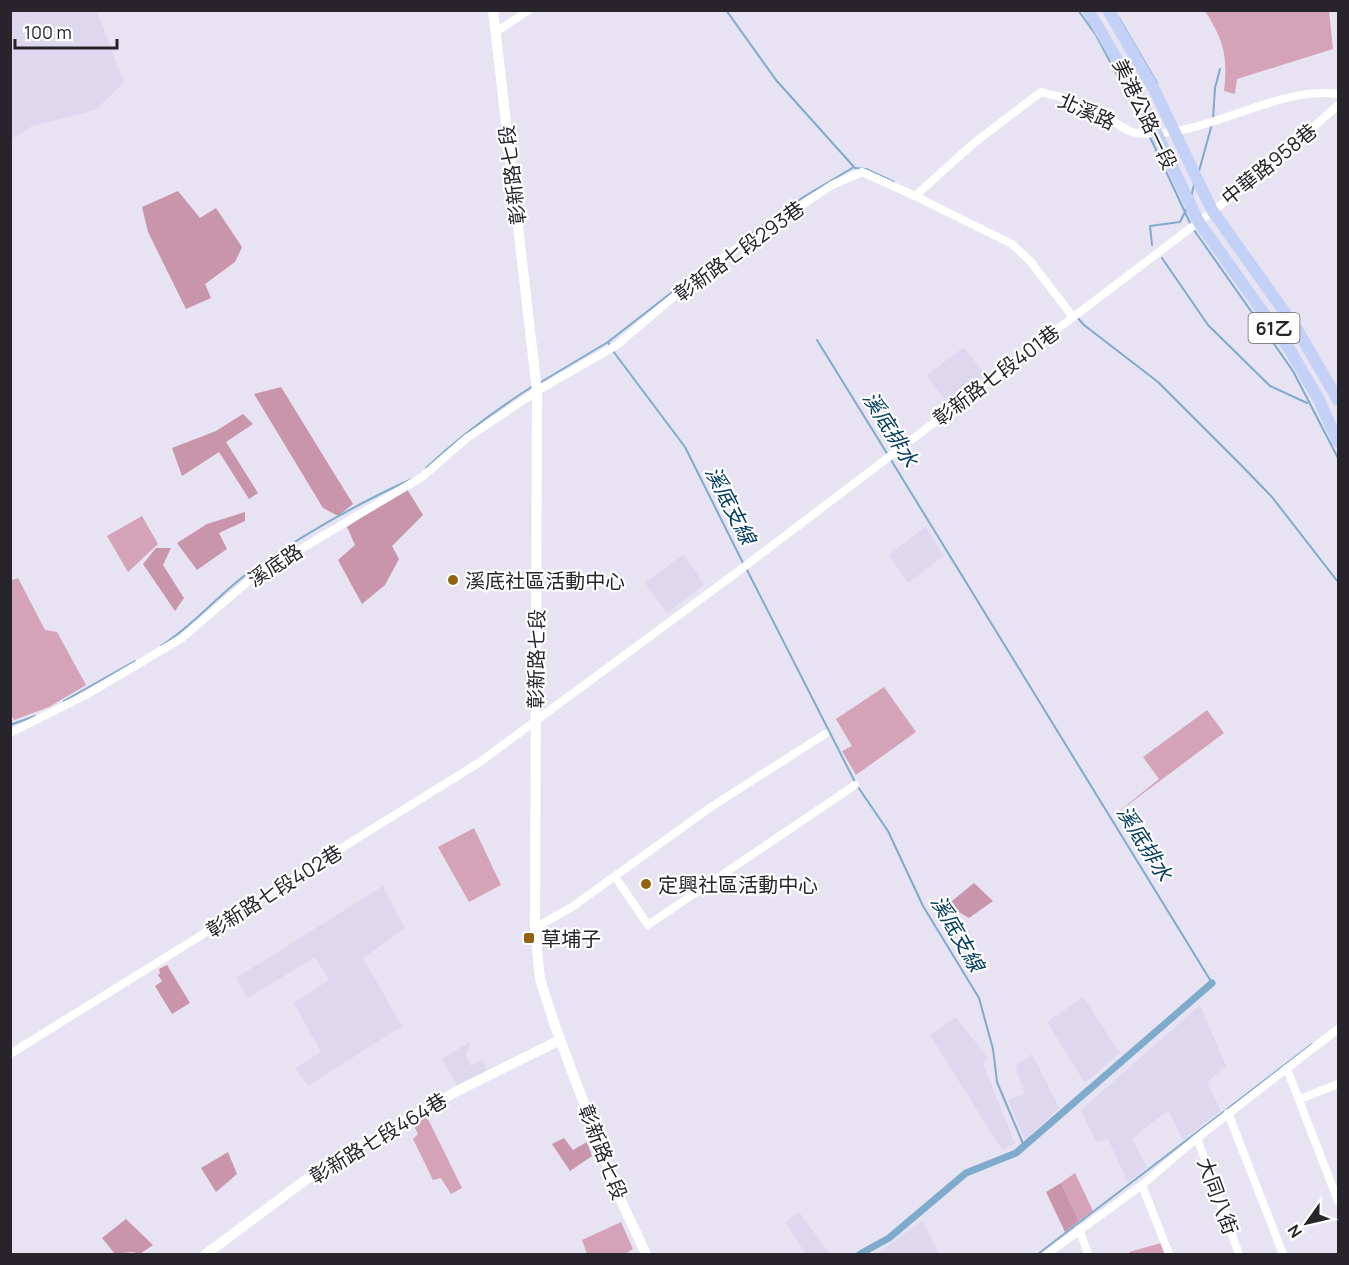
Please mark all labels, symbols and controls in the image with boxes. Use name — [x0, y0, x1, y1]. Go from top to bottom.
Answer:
scale bar — [15, 12, 117, 50]
text: 100 m — [24, 20, 72, 44]
street label: 美港公路一段 — [1107, 54, 1183, 174]
street label: 北溪路 — [1054, 86, 1120, 136]
street label: 中華路958巷 — [1216, 117, 1322, 211]
street label: 彰新路七段 — [493, 124, 531, 226]
street label: 彰新路七段293巷 — [668, 195, 810, 307]
road number: 61乙 — [1248, 313, 1300, 343]
street label: 彰新路七段401巷 — [927, 319, 1065, 431]
water label: 溪底排水 — [857, 386, 926, 473]
water label: 溪底支線 — [699, 461, 763, 551]
street label: 溪底路 — [242, 537, 308, 593]
place label: 溪底社區活動中心 — [465, 567, 625, 594]
marker: 溪底社區活動中心 — [446, 573, 460, 587]
street label: 彰新路七段 — [522, 609, 550, 709]
water label: 溪底排水 — [1111, 800, 1180, 887]
street label: 彰新路七段402巷 — [201, 838, 347, 944]
place label: 定興社區活動中心 — [658, 871, 818, 898]
marker: 定興社區活動中心 — [639, 877, 653, 891]
water label: 溪底支線 — [925, 890, 992, 978]
place label: 草埔子 — [541, 925, 601, 952]
marker: 草埔子 — [522, 931, 536, 945]
street label: 彰新路七段464巷 — [304, 1086, 452, 1190]
street label: 彰新路七段 — [572, 1100, 634, 1204]
street label: 大同八街 — [1192, 1154, 1244, 1238]
north arrow — [1277, 1193, 1337, 1253]
text: N — [1282, 1220, 1307, 1242]

